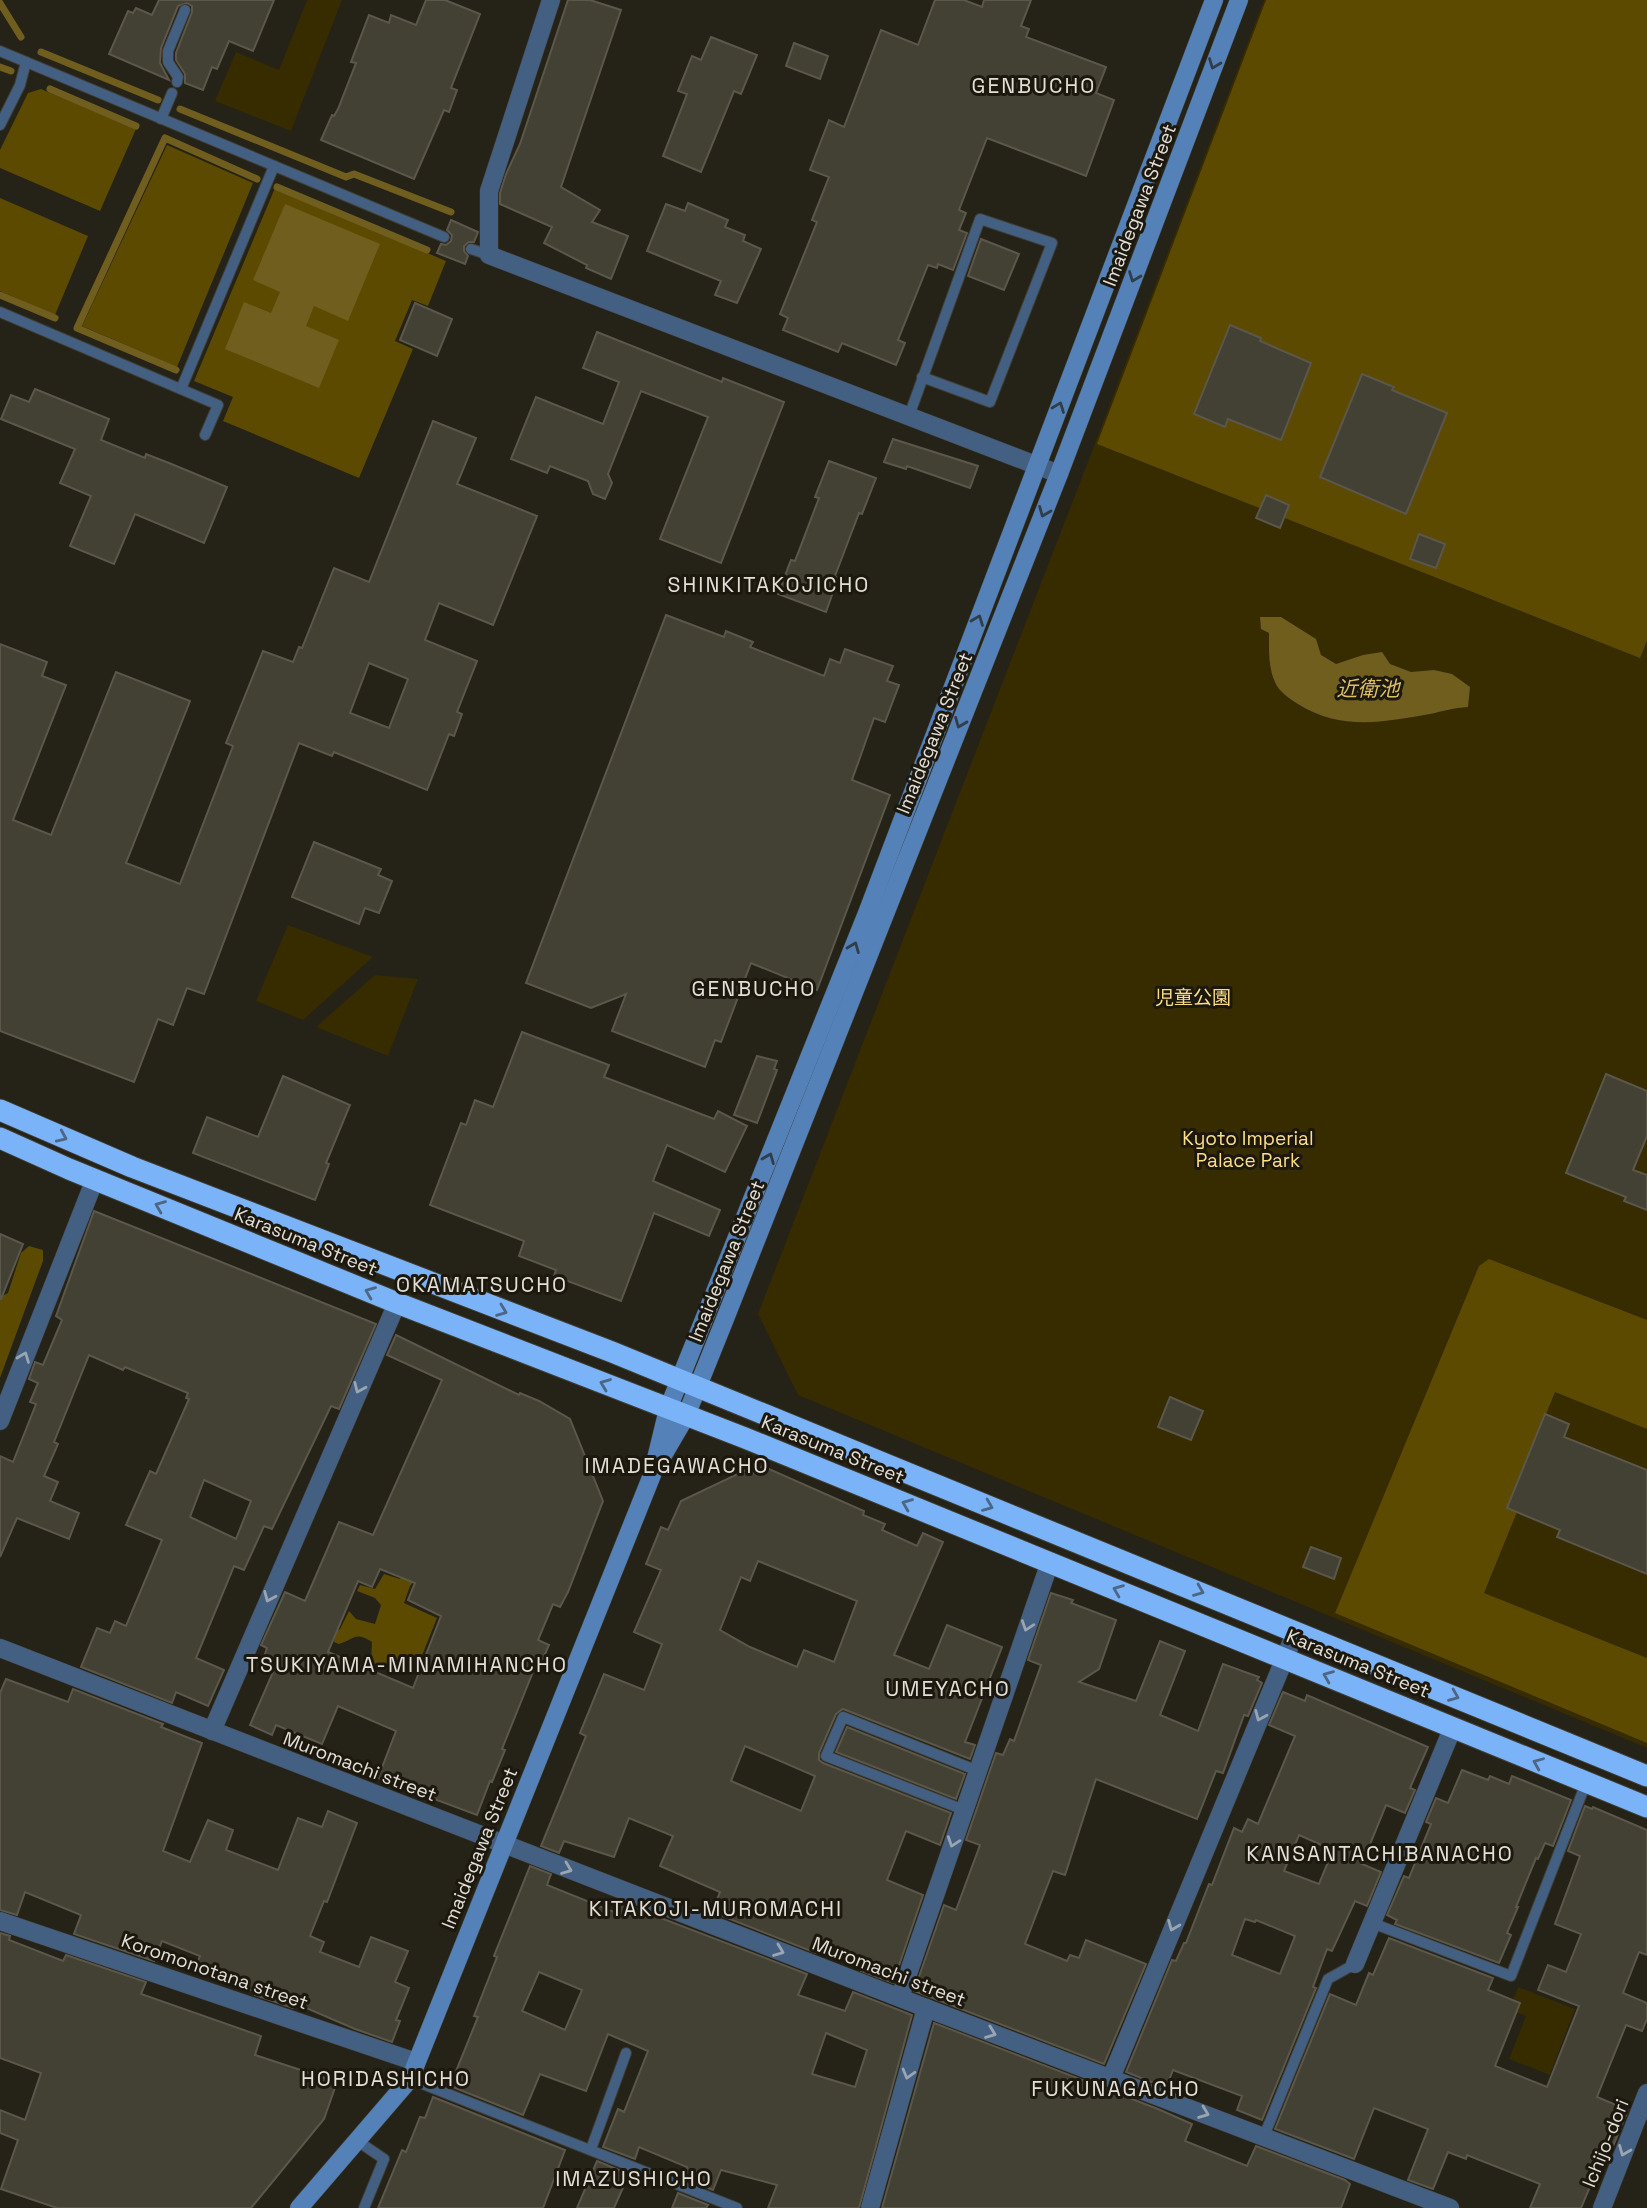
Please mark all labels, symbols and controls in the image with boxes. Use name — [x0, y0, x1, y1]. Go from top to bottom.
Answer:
one-way arrow — [1209, 57, 1223, 69]
district label: GENBUCHO — [972, 72, 1096, 99]
street label: Imaidegawa Street — [1097, 120, 1182, 290]
one-way arrow — [1128, 270, 1142, 282]
one-way arrow — [1051, 402, 1065, 414]
one-way arrow — [1038, 505, 1052, 517]
district label: SHINKITAKOJICHO — [668, 571, 870, 598]
one-way arrow — [970, 614, 984, 626]
street label: Imaidegawa Street — [891, 649, 978, 818]
water label: 近衛池 — [1337, 675, 1401, 702]
one-way arrow — [955, 717, 969, 729]
one-way arrow — [845, 942, 859, 954]
district label: GENBUCHO — [692, 975, 816, 1002]
park label: 児童公園 — [1155, 985, 1231, 1010]
park label: Kyoto Imperial Palace Park — [1182, 1126, 1314, 1173]
one-way arrow — [55, 1129, 68, 1143]
one-way arrow — [760, 1153, 774, 1165]
street label: Imaidegawa Street — [683, 1177, 770, 1346]
one-way arrow — [154, 1200, 167, 1214]
street label: Karasuma Street — [231, 1201, 381, 1282]
district label: OKAMATSUCHO — [396, 1271, 568, 1298]
one-way arrow — [365, 1286, 377, 1300]
one-way arrow — [495, 1302, 507, 1316]
one-way arrow — [16, 1352, 30, 1364]
one-way arrow — [599, 1378, 611, 1392]
one-way arrow — [353, 1381, 367, 1393]
street label: Karasuma Street — [758, 1409, 908, 1490]
district label: IMADEGAWACHO — [585, 1452, 769, 1479]
one-way arrow — [902, 1498, 914, 1512]
one-way arrow — [980, 1498, 993, 1512]
one-way arrow — [1192, 1583, 1204, 1597]
one-way arrow — [1112, 1584, 1124, 1598]
one-way arrow — [263, 1589, 277, 1602]
one-way arrow — [1021, 1620, 1035, 1632]
street label: Karasuma Street — [1283, 1623, 1433, 1704]
district label: TSUKIYAMA-MINAMIHANCHO — [246, 1651, 568, 1678]
one-way arrow — [1323, 1670, 1336, 1684]
district label: UMEYACHO — [885, 1675, 1011, 1702]
one-way arrow — [1447, 1688, 1460, 1702]
one-way arrow — [1254, 1709, 1268, 1721]
street label: Muromachi street — [280, 1726, 440, 1807]
one-way arrow — [1533, 1757, 1546, 1771]
street label: Imaidegawa Street — [436, 1764, 523, 1933]
one-way arrow — [947, 1835, 961, 1847]
district label: KANSANTACHIBANACHO — [1246, 1840, 1514, 1867]
one-way arrow — [560, 1860, 572, 1874]
district label: KITAKOJI-MUROMACHI — [589, 1895, 843, 1922]
one-way arrow — [1168, 1920, 1182, 1932]
street label: Koromonotana street — [118, 1928, 312, 2015]
street label: Muromachi street — [809, 1931, 969, 2012]
one-way arrow — [772, 1942, 784, 1956]
one-way arrow — [985, 2024, 997, 2038]
district label: HORIDASHICHO — [301, 2065, 471, 2092]
one-way arrow — [901, 2067, 916, 2079]
district label: FUKUNAGACHO — [1031, 2075, 1201, 2102]
street label: Ichijo-dori — [1576, 2095, 1635, 2191]
one-way arrow — [1197, 2105, 1209, 2119]
one-way arrow — [1619, 2144, 1633, 2156]
district label: IMAZUSHICHO — [555, 2165, 713, 2192]

